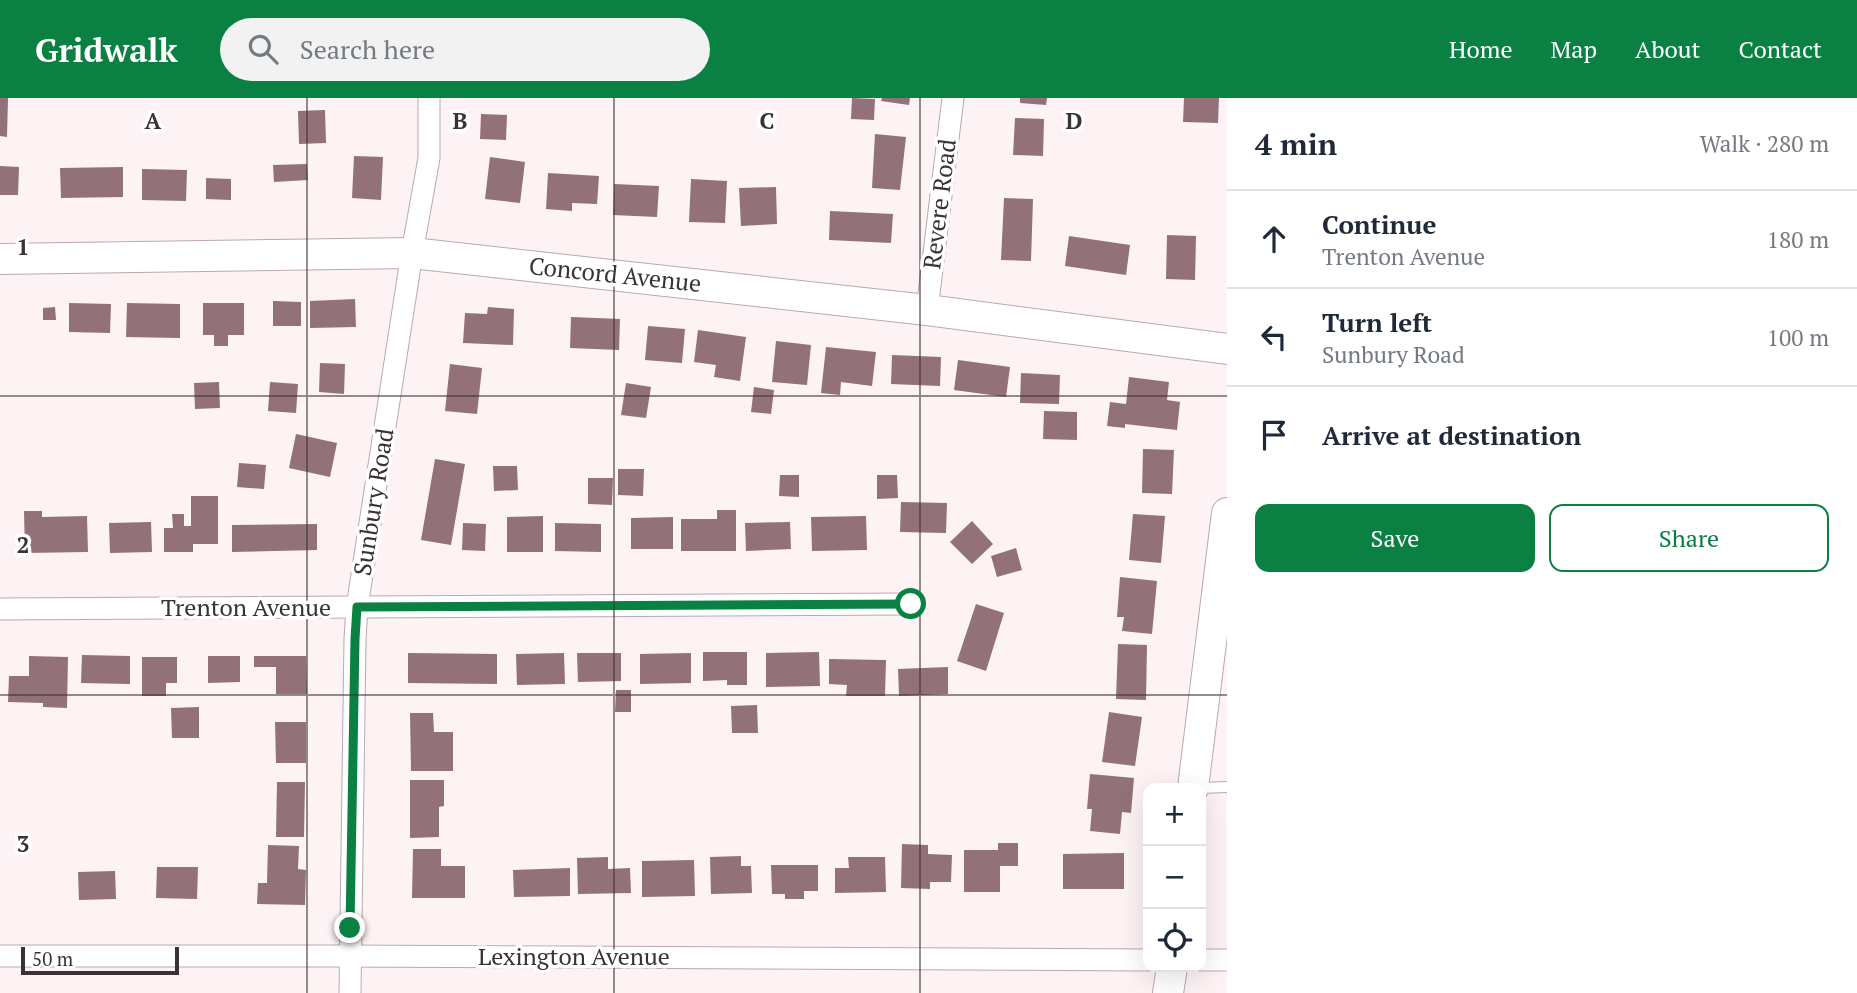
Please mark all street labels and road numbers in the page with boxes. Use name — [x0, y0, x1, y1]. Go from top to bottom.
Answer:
street label: Revere Road — [915, 137, 963, 271]
street label: Concord Avenue — [527, 249, 703, 299]
street label: Sunbury Road — [346, 426, 400, 578]
street label: Trenton Avenue — [161, 591, 331, 623]
street label: Lexington Avenue — [478, 940, 670, 972]

